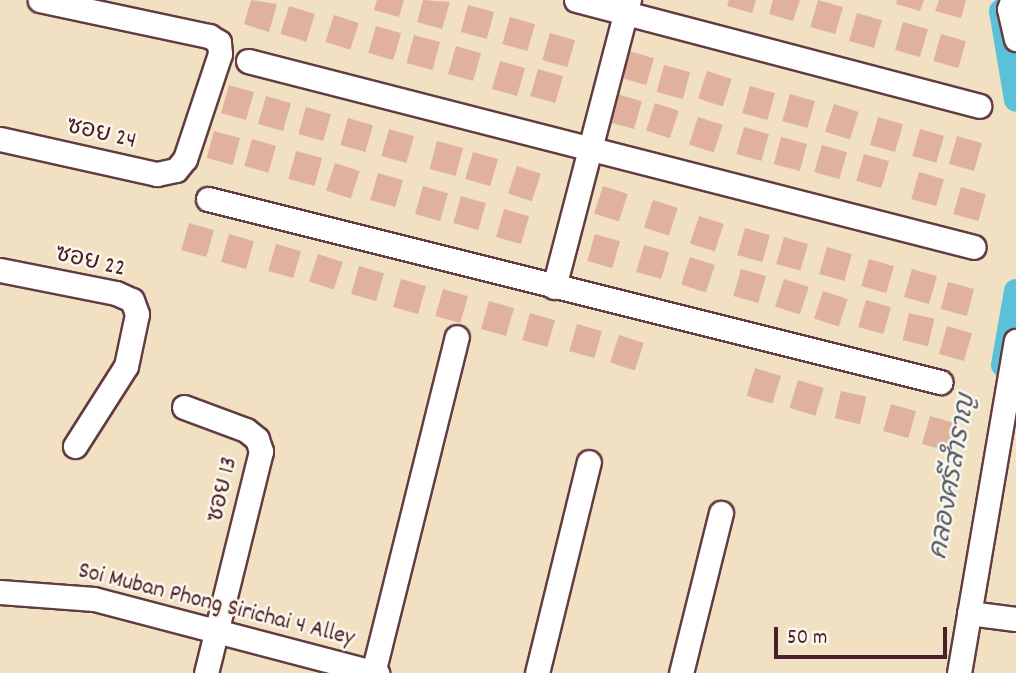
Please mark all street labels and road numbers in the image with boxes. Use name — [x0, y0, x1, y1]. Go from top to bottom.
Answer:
street label: ซอย 24 — [63, 113, 139, 157]
street label: ซอย 22 — [52, 241, 128, 285]
street label: ซอย 13 — [203, 455, 245, 525]
street label: Soi Muban Phong Sirichai 4 Alley — [75, 558, 357, 654]

